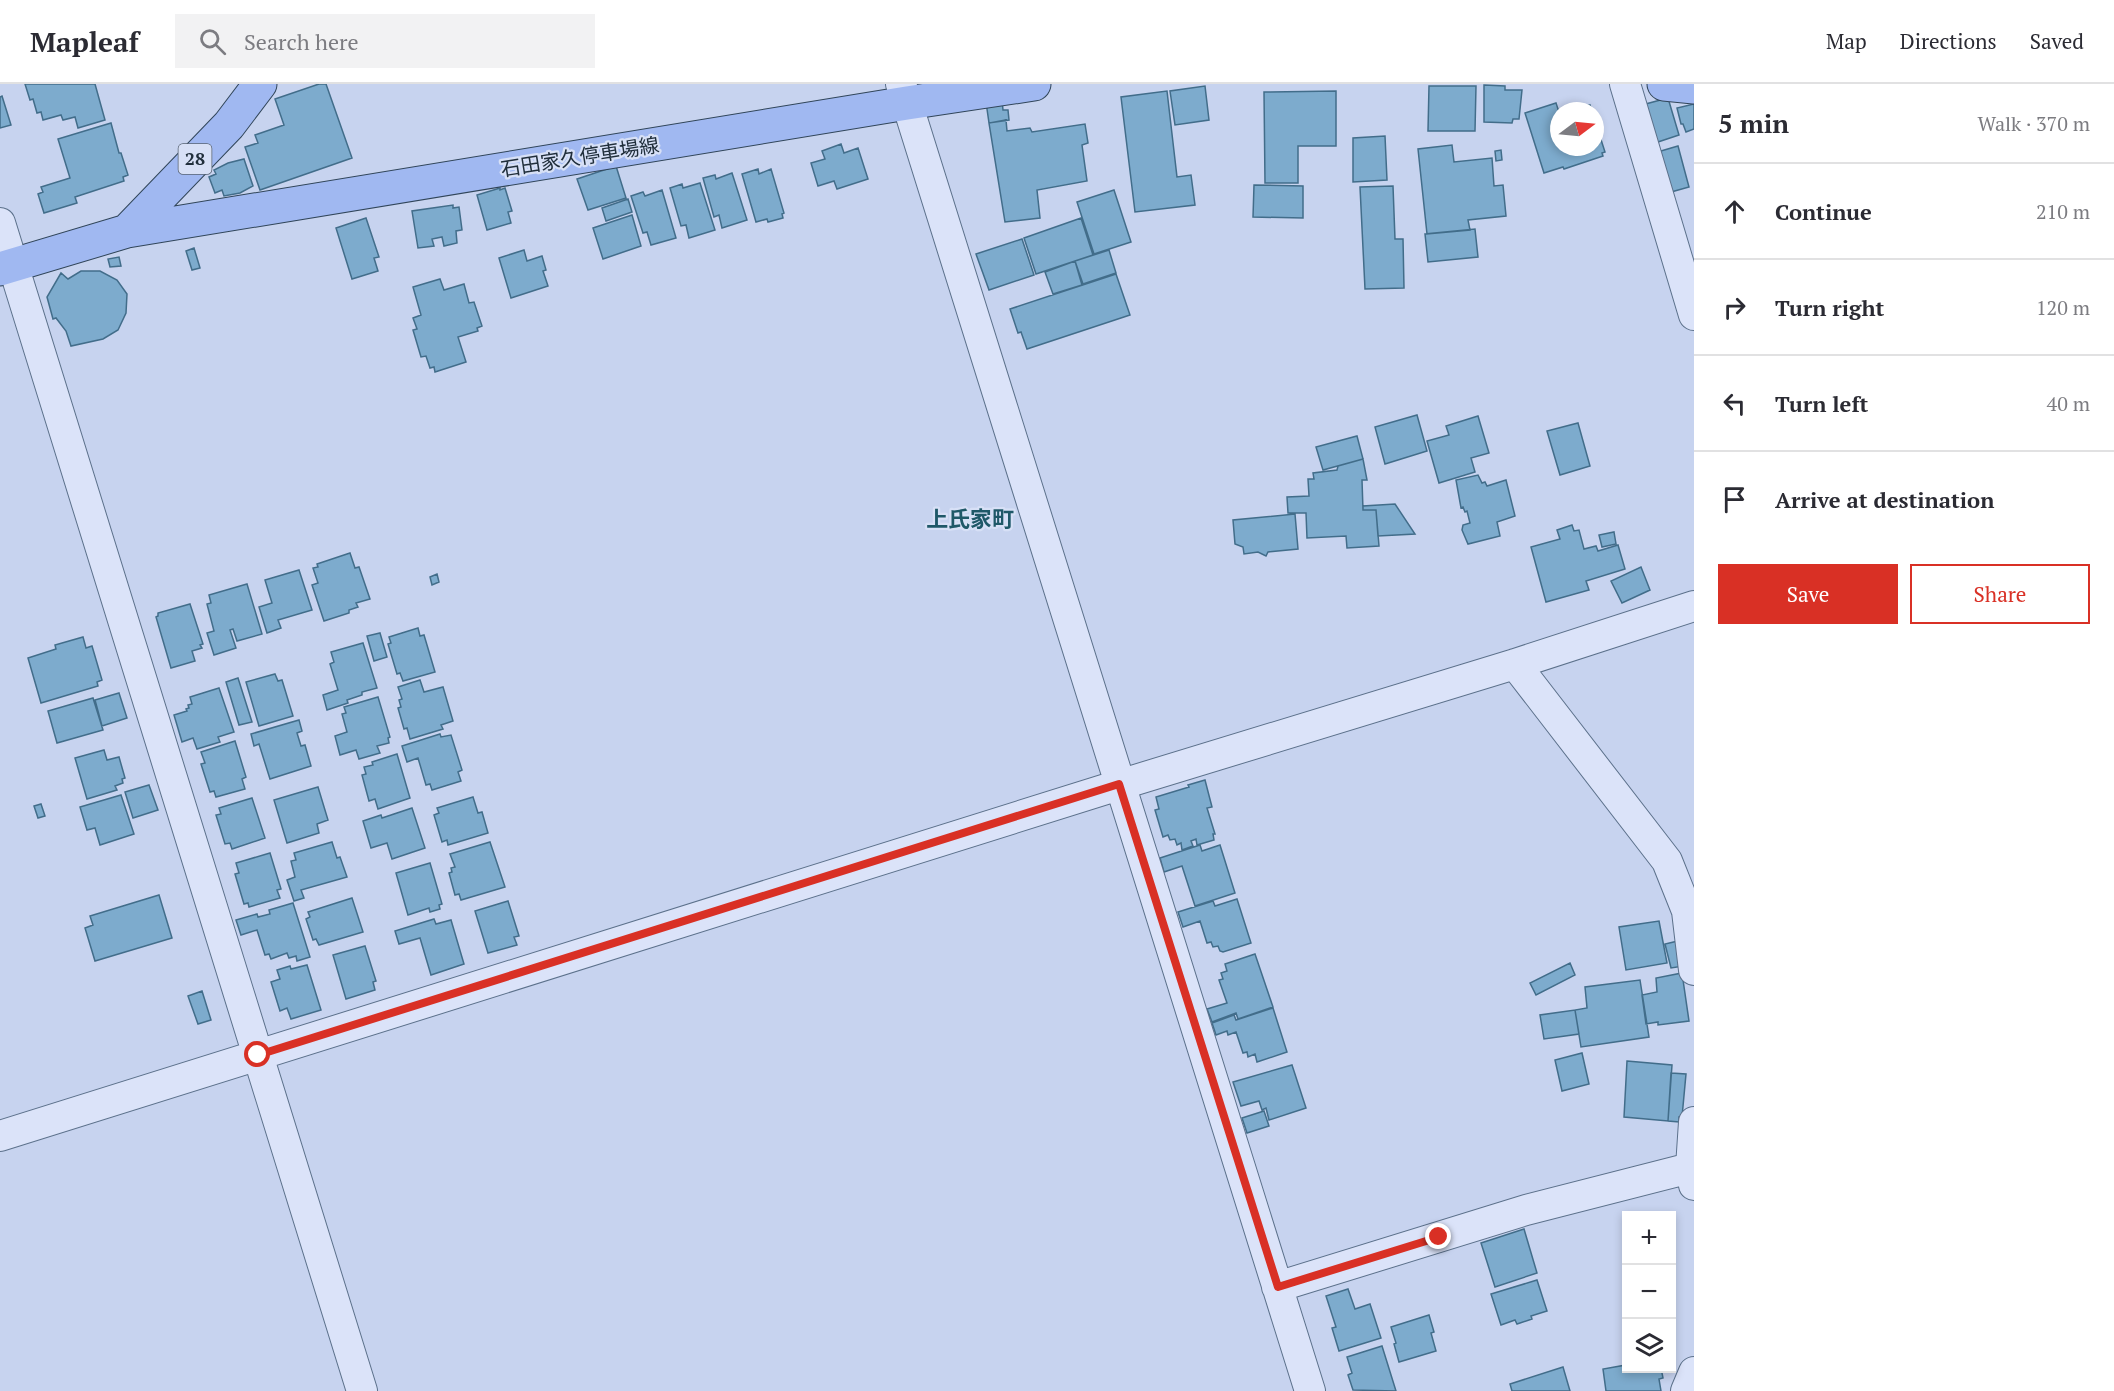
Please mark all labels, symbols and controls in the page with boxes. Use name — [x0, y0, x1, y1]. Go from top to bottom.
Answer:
search box — [175, 14, 595, 68]
text: Mapleaf — [30, 23, 139, 60]
icon: search — [196, 25, 229, 58]
text: Search here — [244, 27, 358, 56]
text: Map — [1826, 27, 1867, 55]
text: Directions — [1900, 27, 1997, 55]
text: Saved — [2030, 27, 2084, 55]
north arrow — [1550, 102, 1604, 156]
text: 5 min — [1718, 106, 1789, 140]
text: Walk · 370 m — [1978, 110, 2090, 137]
street label: 石田家久停車場線 — [499, 131, 661, 182]
road number: 28 — [178, 144, 212, 174]
icon: ahead — [1718, 195, 1751, 228]
text: Continue — [1775, 197, 1872, 226]
text: 210 m — [2036, 198, 2090, 225]
icon: right — [1718, 291, 1751, 324]
text: Turn right — [1775, 293, 1884, 322]
text: 120 m — [2036, 294, 2090, 321]
icon: left — [1718, 387, 1751, 420]
text: Turn left — [1775, 389, 1868, 418]
text: 40 m — [2047, 390, 2090, 417]
icon: arrive — [1718, 483, 1751, 516]
text: Arrive at destination — [1775, 485, 1994, 514]
district label: 上氏家町 — [926, 504, 1014, 533]
button: Save — [1718, 564, 1898, 624]
button: Share — [1910, 564, 2090, 624]
route start — [244, 1041, 270, 1067]
map controls — [1622, 1211, 1676, 1373]
button: + — [1622, 1211, 1676, 1265]
route end — [1425, 1223, 1451, 1249]
button: − — [1622, 1265, 1676, 1319]
button: layers — [1622, 1319, 1676, 1373]

